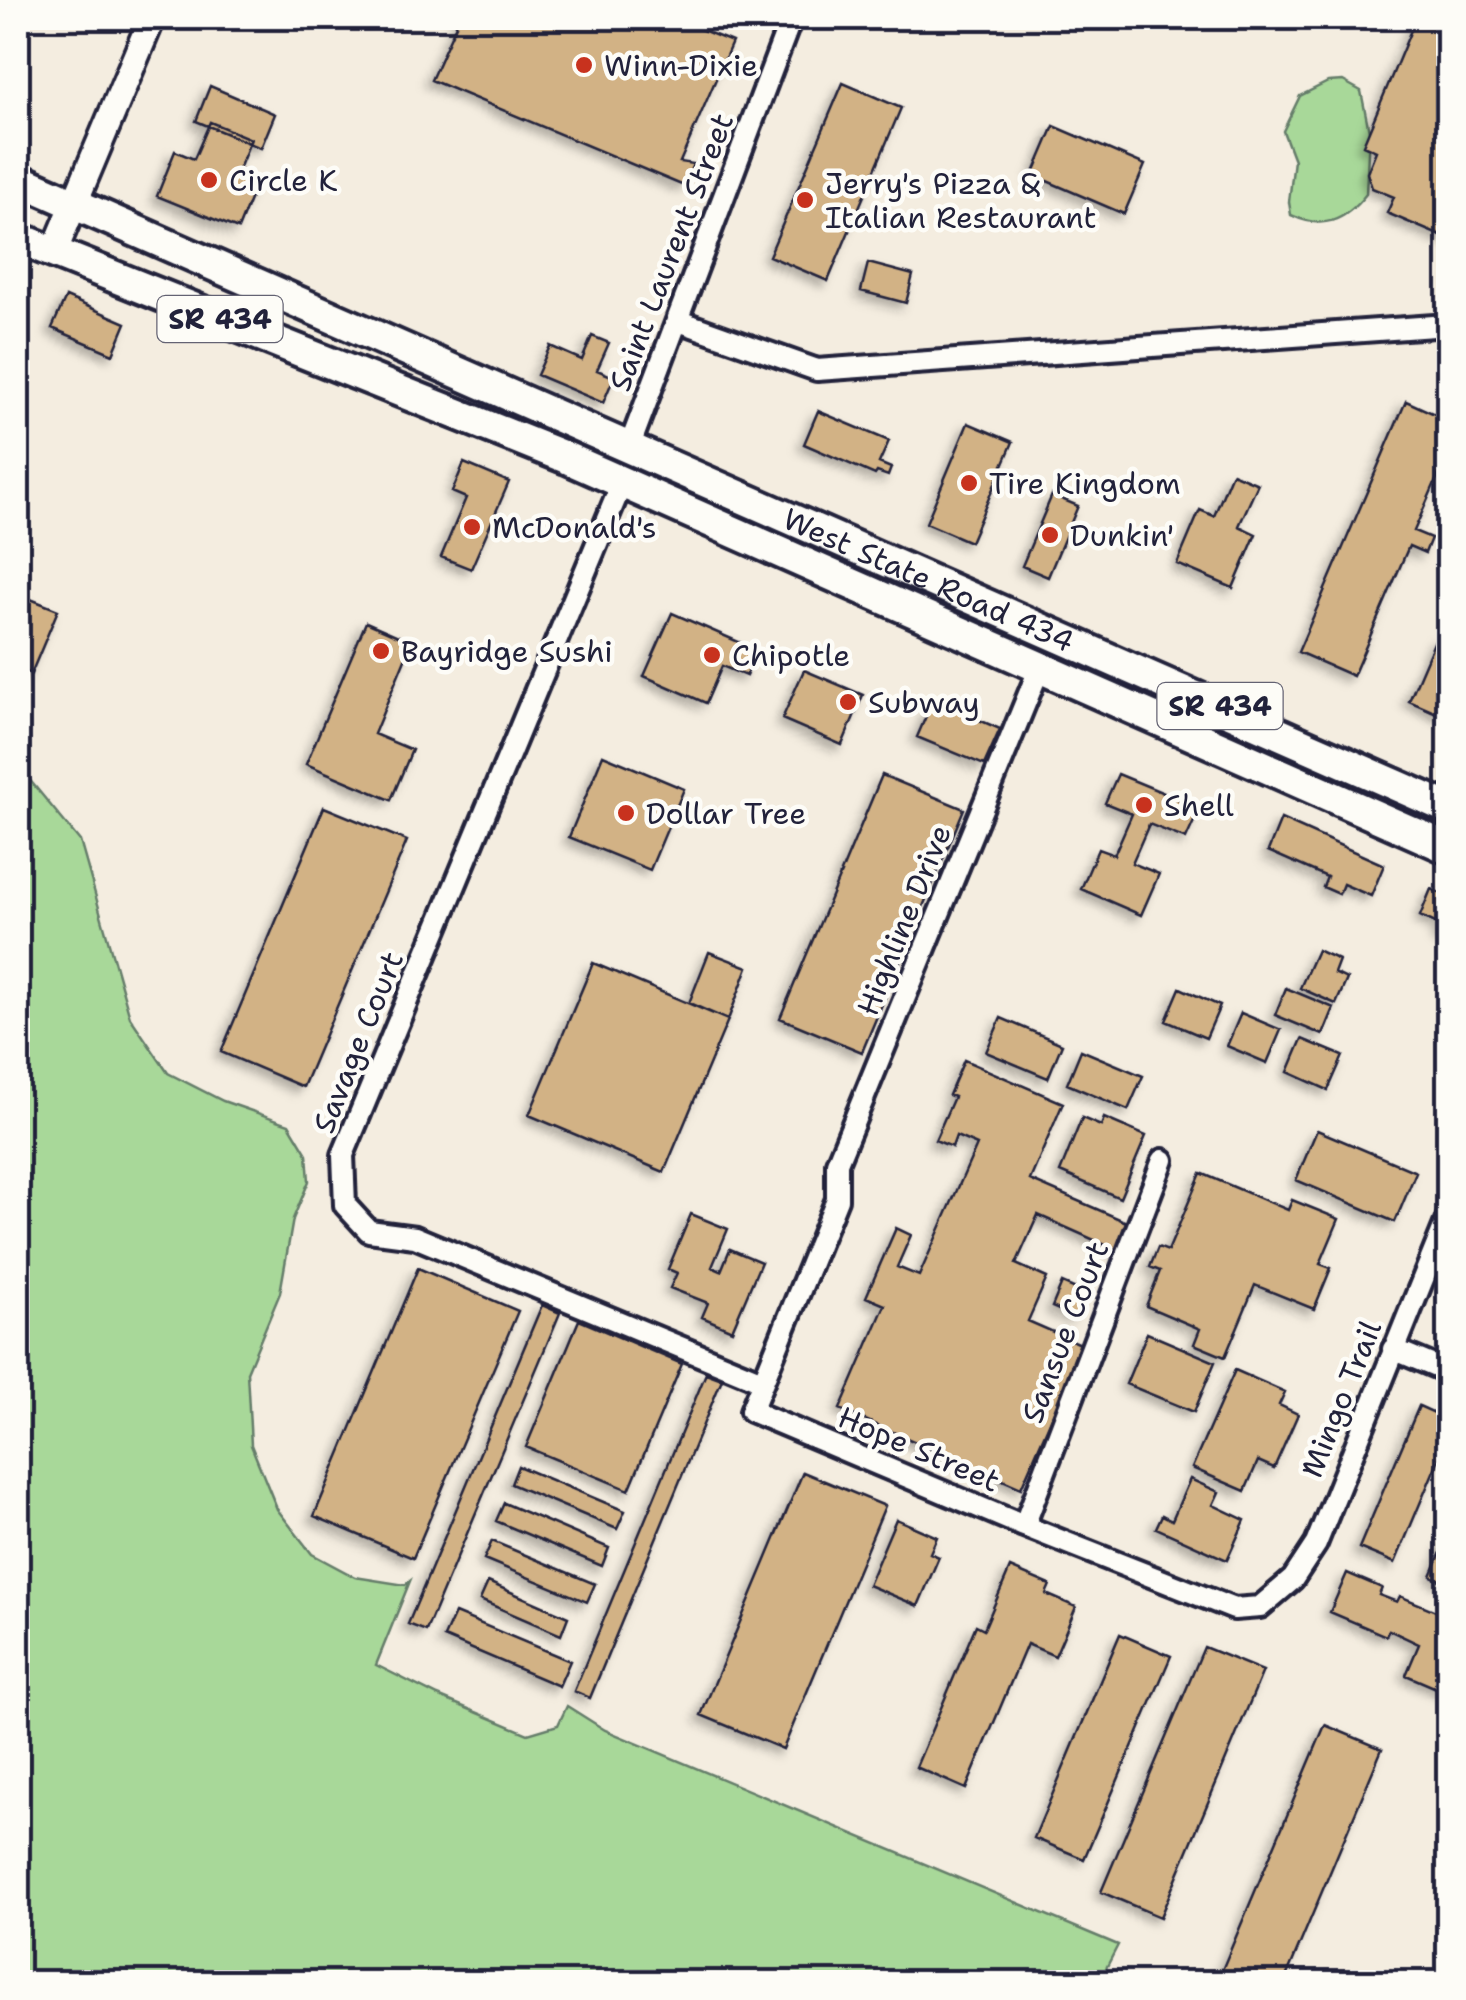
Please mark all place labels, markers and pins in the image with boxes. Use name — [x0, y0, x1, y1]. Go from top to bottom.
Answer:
place label: Winn-Dixie — [604, 45, 758, 86]
marker: Winn-Dixie — [573, 54, 595, 76]
place label: Circle K — [229, 160, 338, 201]
place label: Jerry's Pizza & Italian Restaurant — [825, 163, 1097, 238]
marker: Circle K — [198, 169, 220, 191]
marker: Jerry's Pizza & Italian Restaurant — [794, 189, 816, 211]
place label: Tire Kingdom — [989, 463, 1181, 504]
marker: Tire Kingdom — [958, 472, 980, 494]
place label: McDonald's — [492, 507, 657, 548]
place label: Dunkin' — [1070, 515, 1174, 556]
marker: McDonald's — [461, 516, 483, 538]
marker: Dunkin' — [1039, 524, 1061, 546]
place label: Bayridge Sushi — [401, 631, 613, 672]
place label: Chipotle — [732, 635, 850, 676]
marker: Bayridge Sushi — [370, 640, 392, 662]
marker: Chipotle — [701, 644, 723, 666]
place label: Subway — [868, 682, 980, 723]
marker: Subway — [837, 691, 859, 713]
place label: Shell — [1164, 785, 1234, 826]
place label: Dollar Tree — [646, 793, 806, 834]
marker: Shell — [1133, 794, 1155, 816]
marker: Dollar Tree — [615, 802, 637, 824]

